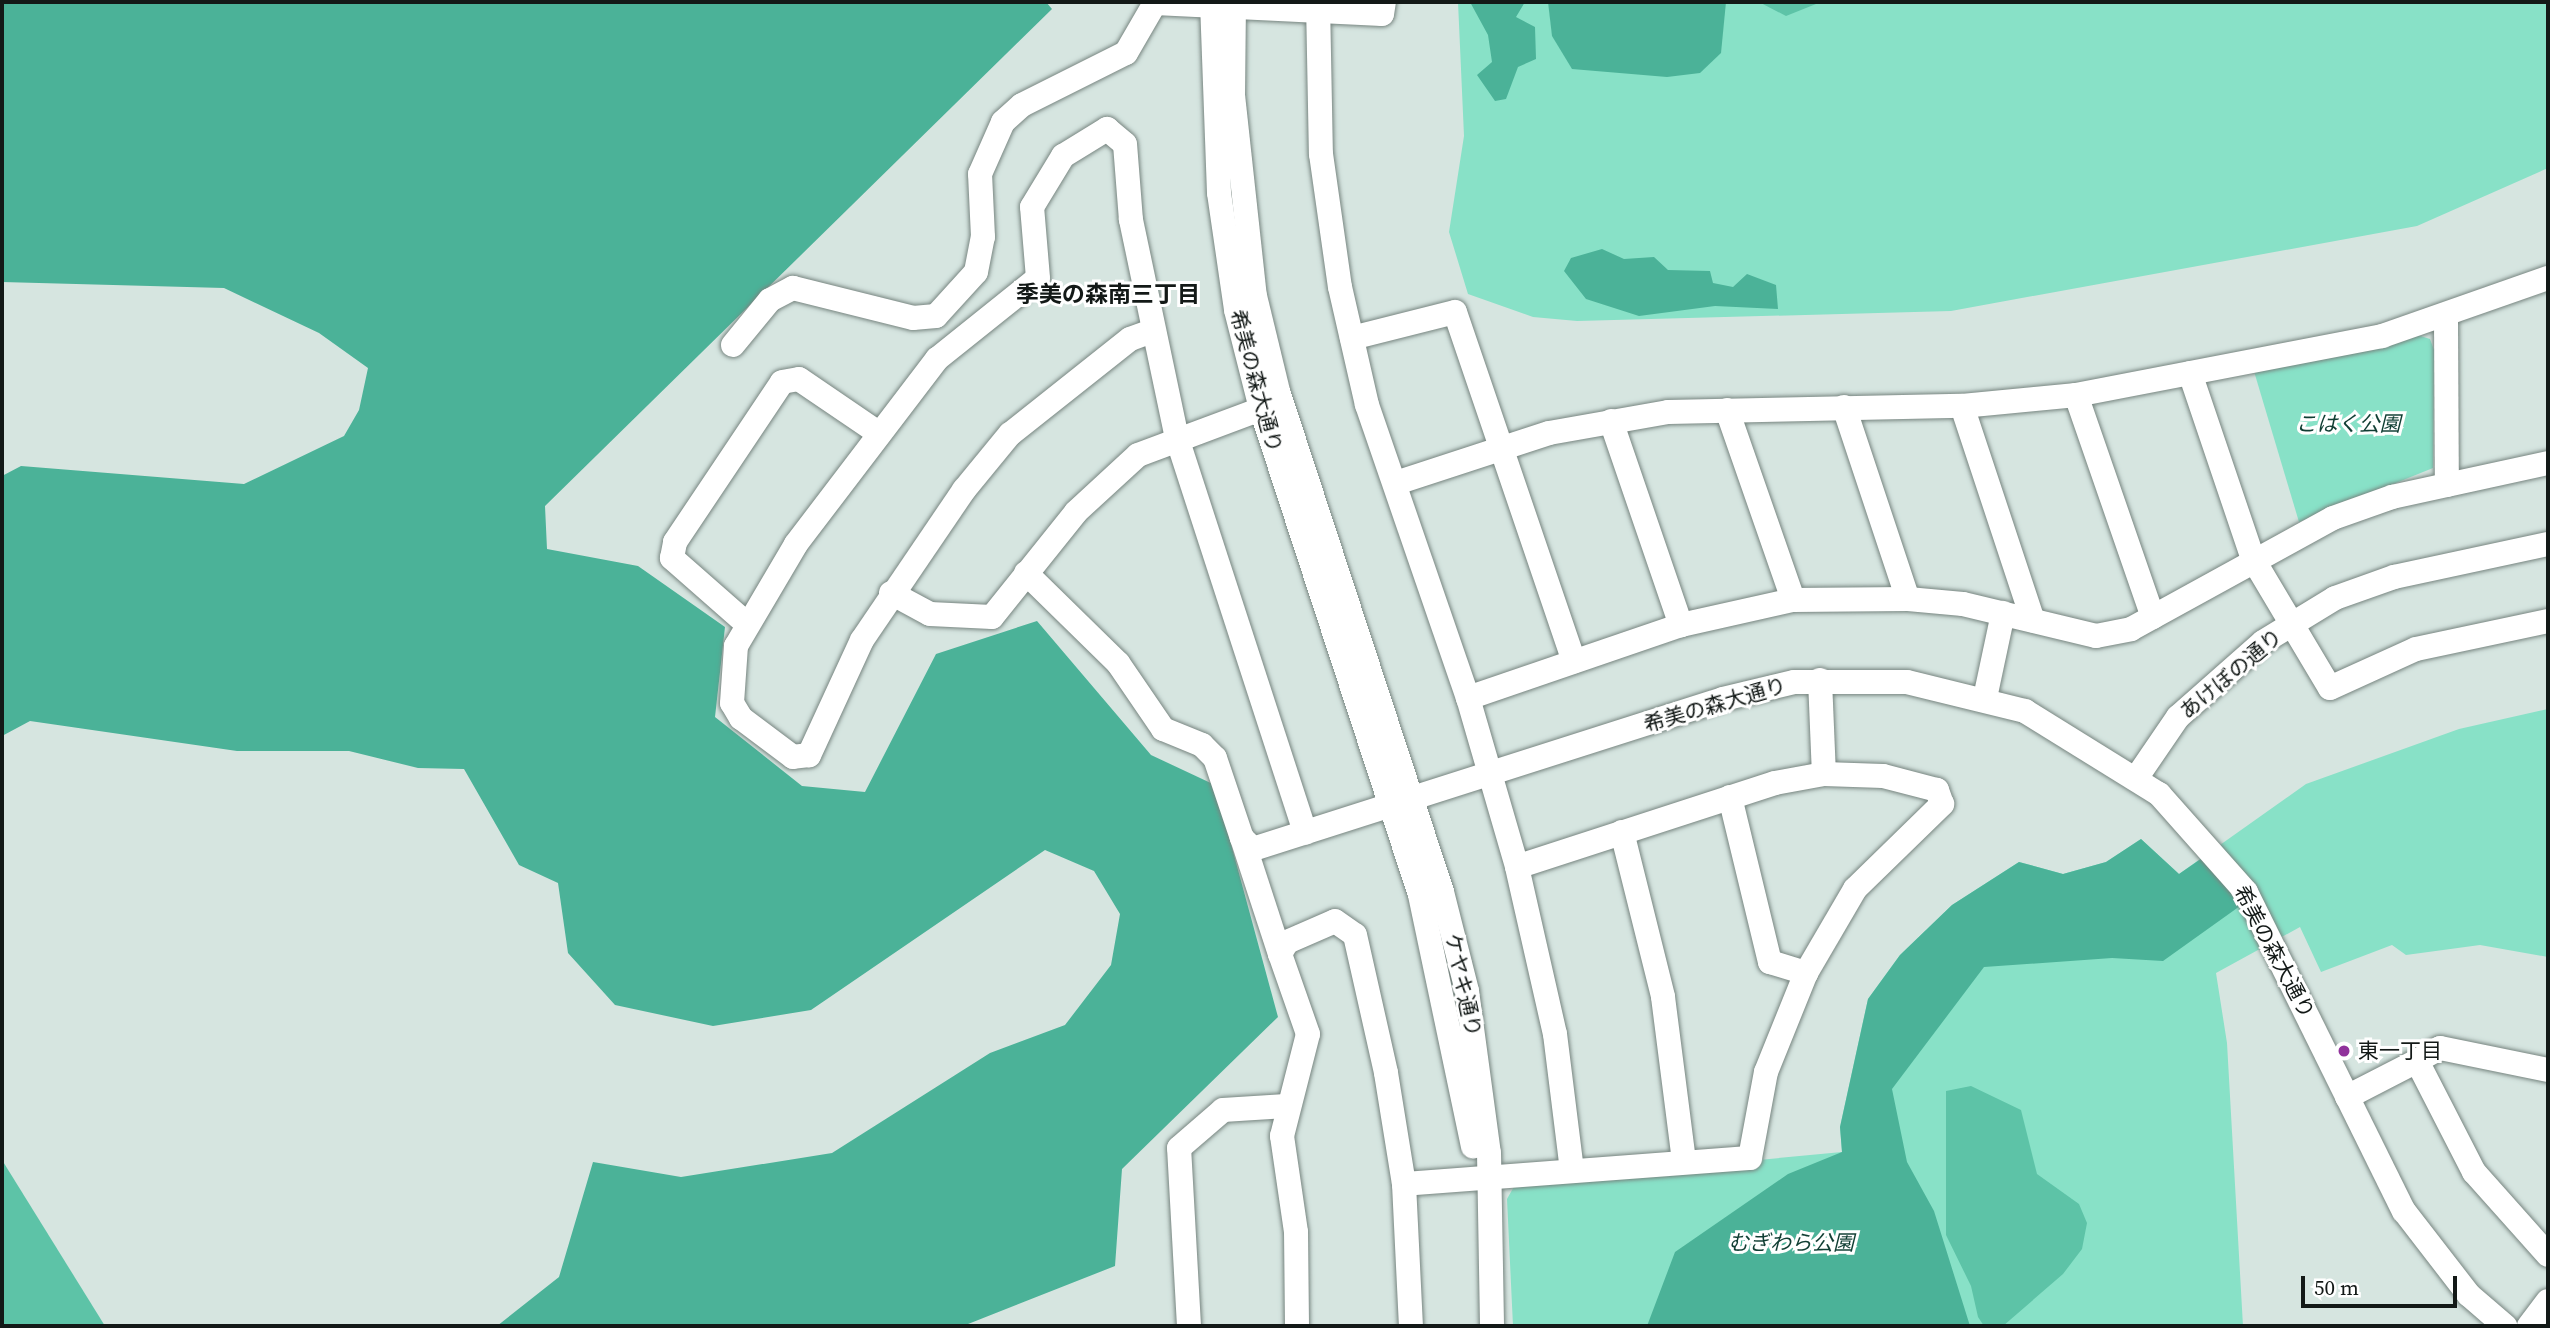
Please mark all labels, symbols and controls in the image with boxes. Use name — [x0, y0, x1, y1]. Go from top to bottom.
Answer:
district label: 季美の森南三丁目 — [1016, 280, 1200, 308]
street label: 希美の森大通り — [1225, 307, 1287, 455]
park label: こはく公園 — [2296, 411, 2400, 437]
street label: あけぼの通り — [2175, 624, 2287, 724]
street label: 希美の森大通り — [1641, 673, 1789, 737]
street label: 希美の森大通り — [2228, 881, 2320, 1023]
street label: ケヤキ通り — [1440, 931, 1486, 1039]
place label: 東一丁目 — [2358, 1038, 2442, 1064]
marker: 東一丁目 — [2336, 1043, 2352, 1059]
park label: むぎわら公園 — [1728, 1230, 1854, 1256]
scale bar — [2305, 1262, 2461, 1306]
text: 50 m — [2314, 1273, 2359, 1302]

